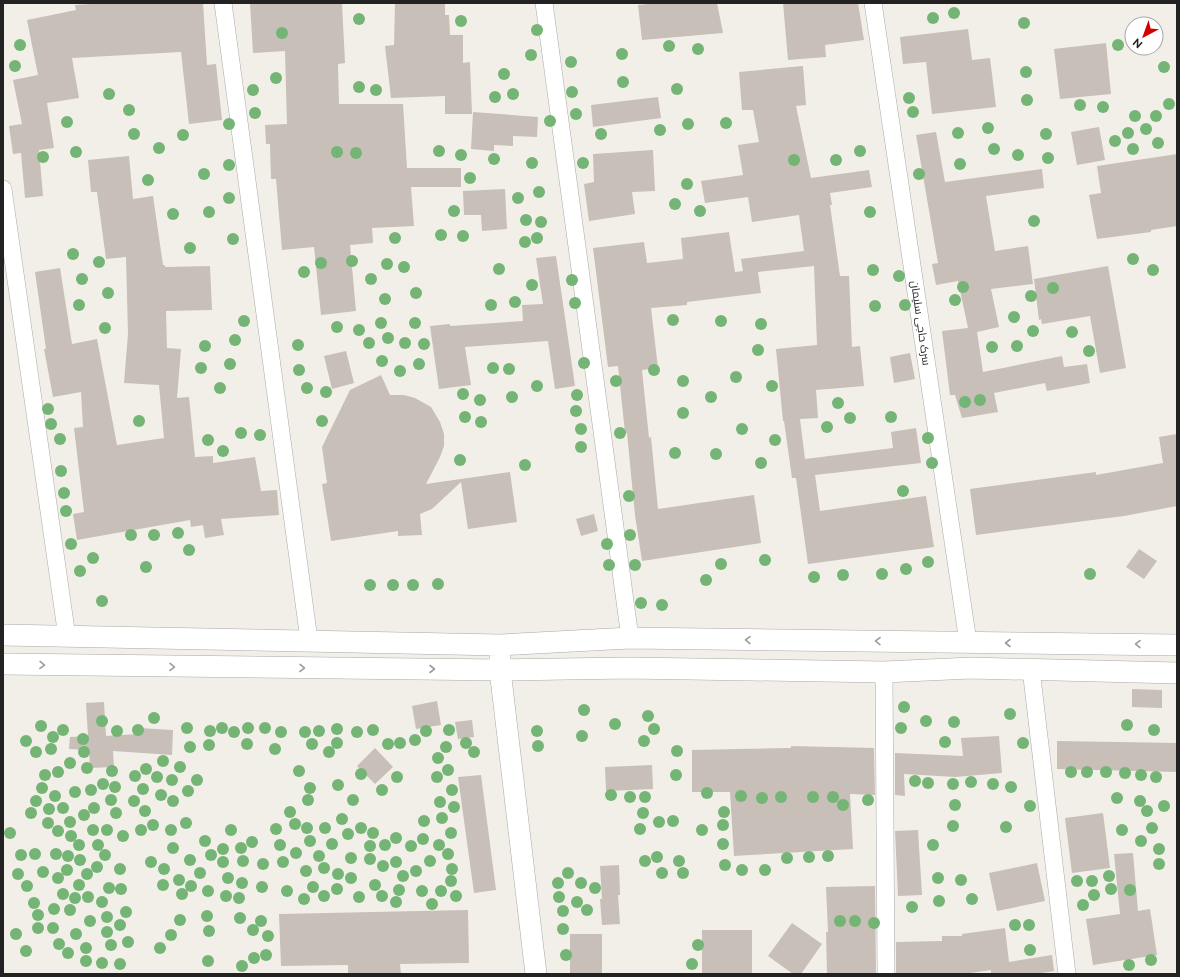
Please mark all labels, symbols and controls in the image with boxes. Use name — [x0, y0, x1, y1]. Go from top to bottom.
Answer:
north arrow — [1124, 16, 1164, 56]
text: N — [1130, 36, 1145, 51]
street label: سرک حاجی سلیمان — [908, 280, 933, 366]
one-way arrow — [745, 636, 751, 644]
one-way arrow — [875, 637, 881, 645]
one-way arrow — [1005, 638, 1011, 647]
one-way arrow — [1135, 639, 1141, 648]
one-way arrow — [39, 661, 45, 669]
one-way arrow — [169, 663, 175, 671]
one-way arrow — [299, 664, 305, 672]
one-way arrow — [429, 665, 435, 673]

